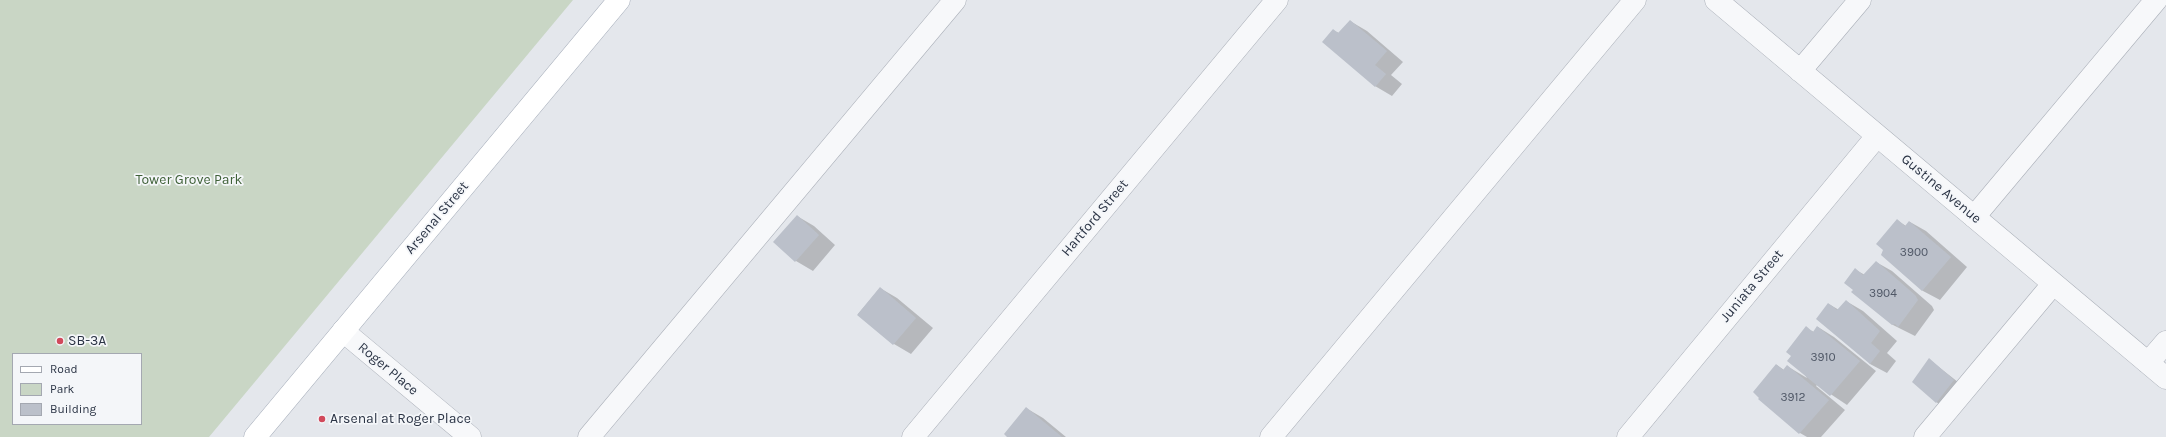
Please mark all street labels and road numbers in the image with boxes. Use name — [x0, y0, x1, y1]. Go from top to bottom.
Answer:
street label: Gustine Avenue — [1898, 151, 1984, 227]
street label: Hartford Street — [1058, 176, 1132, 260]
street label: Arsenal Street — [402, 178, 472, 258]
street label: Juniata Street — [1717, 246, 1787, 326]
street label: Roger Place — [354, 339, 422, 399]

